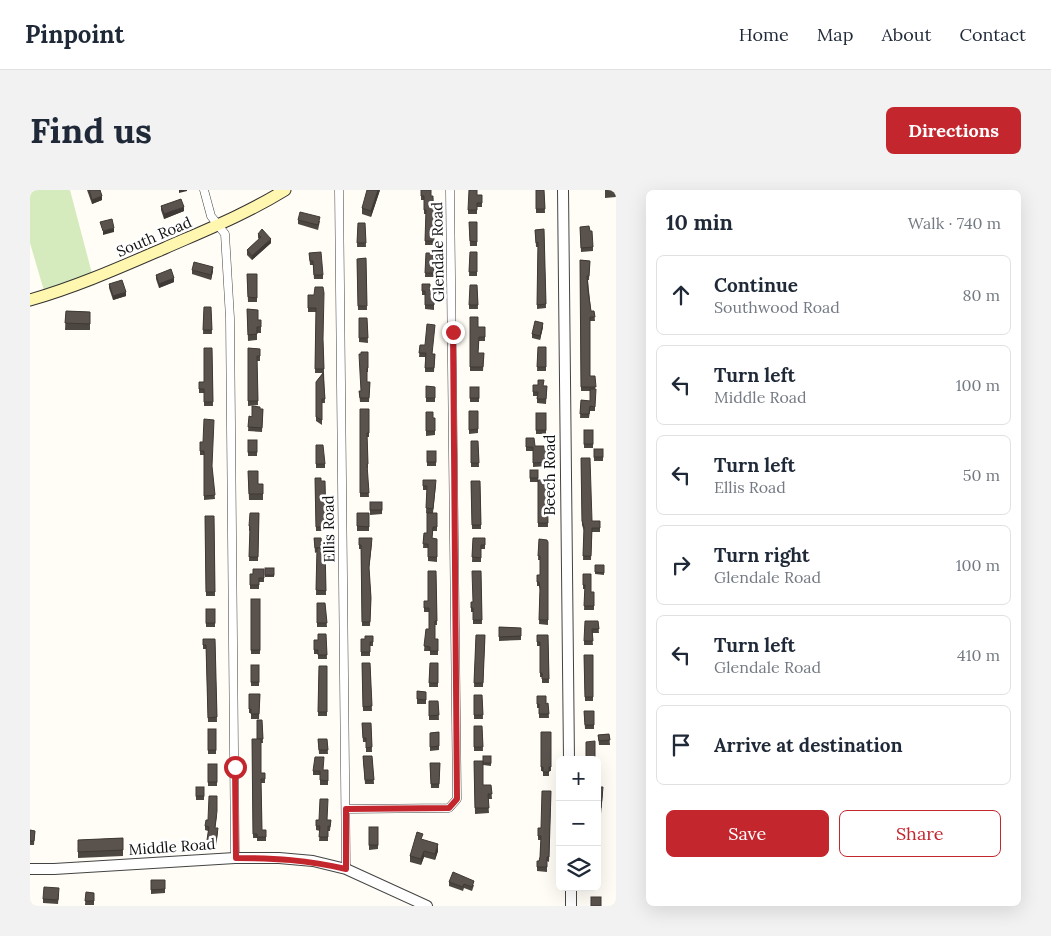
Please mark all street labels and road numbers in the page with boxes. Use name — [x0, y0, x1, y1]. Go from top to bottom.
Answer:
street label: Glendale Road — [427, 202, 448, 302]
street label: South Road — [113, 212, 194, 261]
street label: Beech Road — [540, 434, 559, 516]
street label: Ellis Road — [318, 495, 339, 563]
street label: Middle Road — [128, 834, 216, 859]

